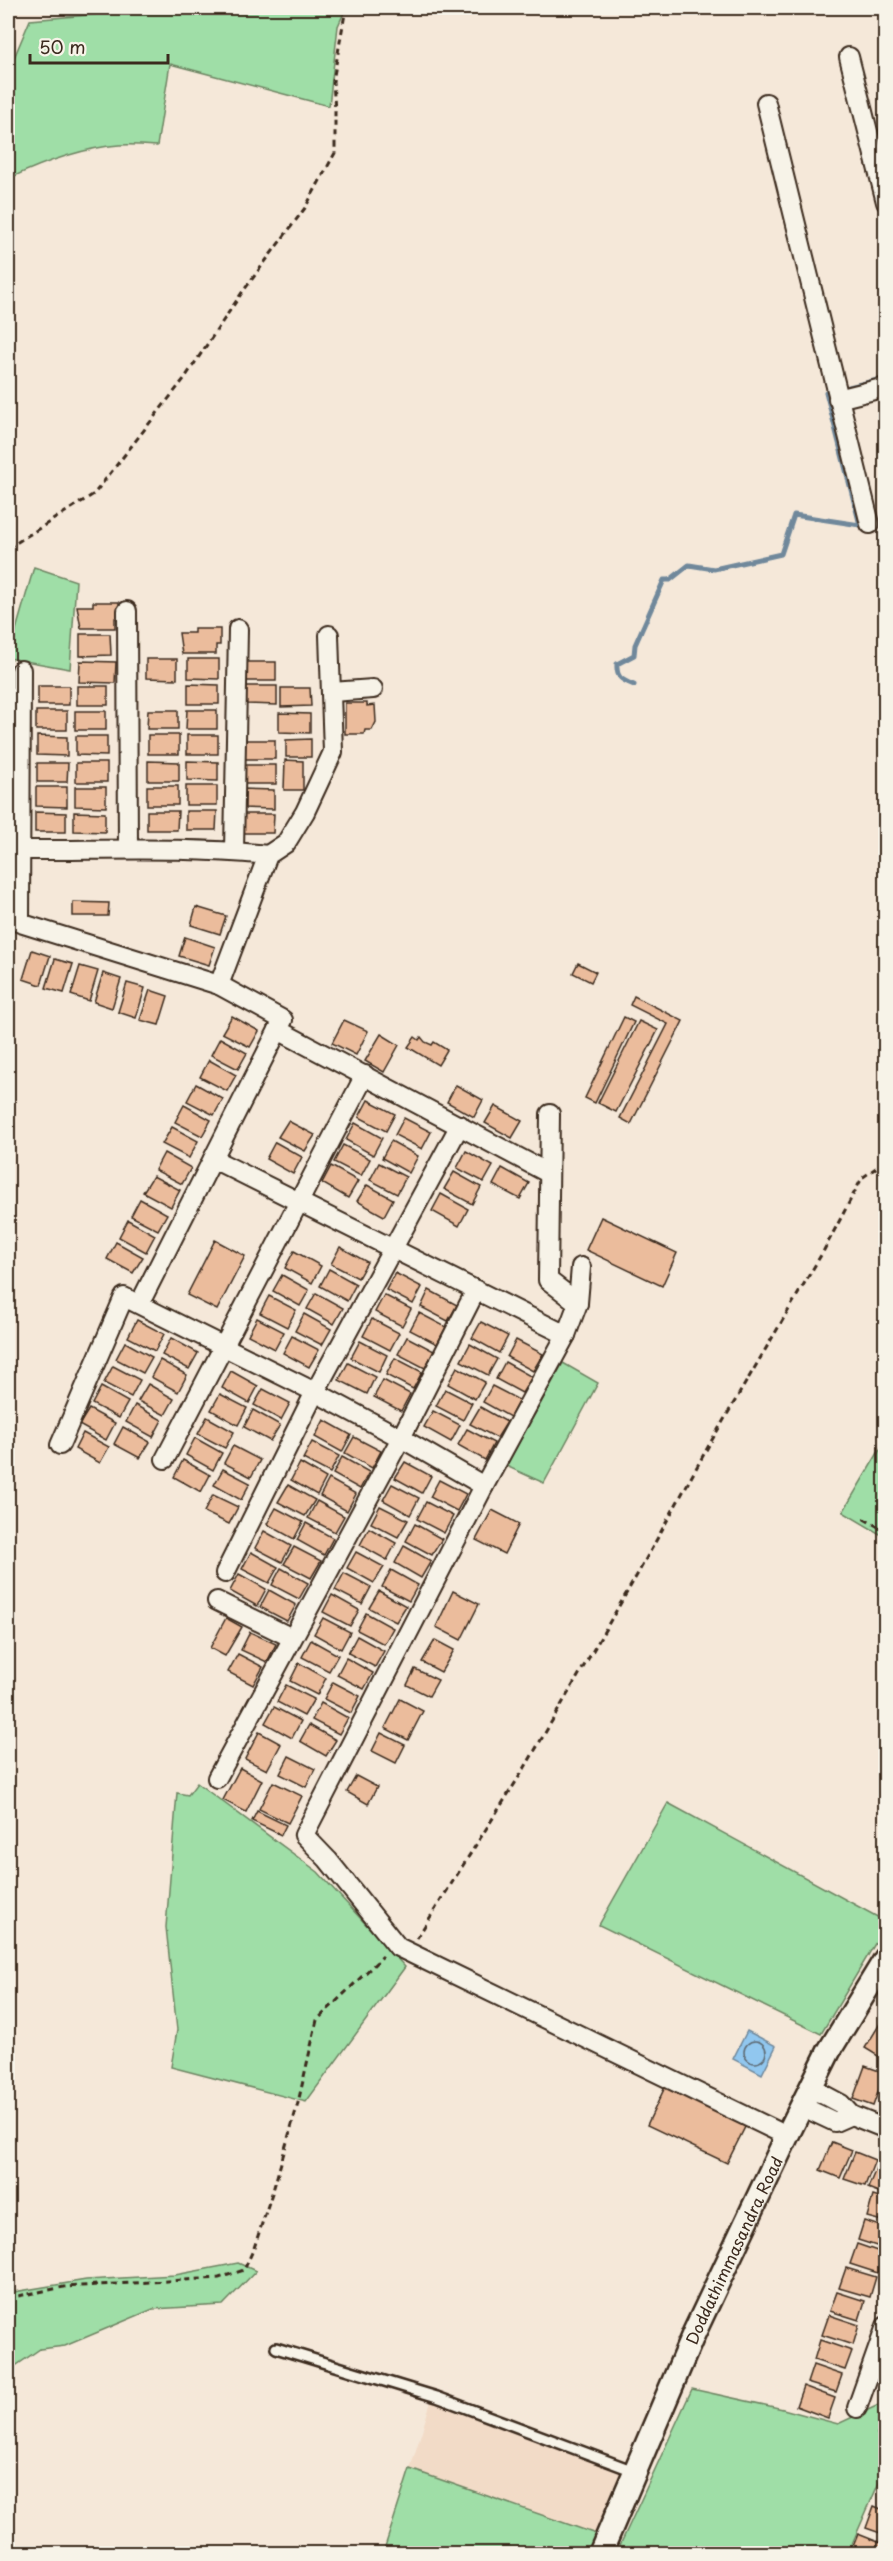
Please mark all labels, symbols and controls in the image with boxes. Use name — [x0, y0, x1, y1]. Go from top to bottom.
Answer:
scale bar — [30, 27, 168, 65]
text: 50 m — [39, 33, 86, 60]
street label: Doddathimmasandra Road — [679, 2152, 788, 2348]

